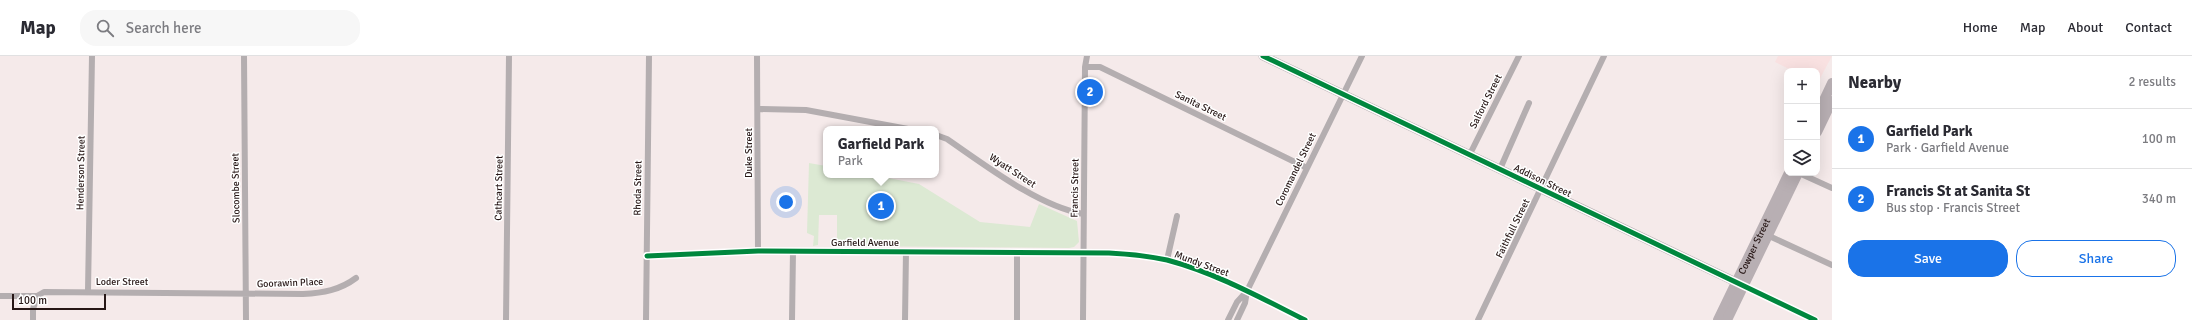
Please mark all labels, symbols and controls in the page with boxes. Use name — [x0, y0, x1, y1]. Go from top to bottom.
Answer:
search box — [80, 10, 360, 46]
text: Map — [20, 16, 56, 40]
icon: search — [94, 17, 116, 39]
text: Search here — [126, 19, 201, 37]
text: Home — [1963, 19, 1998, 36]
text: Map — [2020, 19, 2045, 36]
text: About — [2067, 19, 2103, 36]
text: Contact — [2125, 19, 2172, 36]
map controls — [1784, 68, 1820, 176]
button: + — [1784, 68, 1820, 104]
street label: Salford Street — [1467, 72, 1505, 131]
text: Nearby — [1848, 72, 1901, 93]
text: 2 results — [2128, 74, 2176, 90]
pin: 2 — [1077, 77, 1103, 107]
street label: Sanita Street — [1173, 88, 1229, 124]
button: − — [1784, 104, 1820, 140]
text: Garfield Park — [1886, 122, 1973, 140]
popup — [823, 126, 939, 178]
street label: Duke Street — [743, 127, 755, 178]
street label: Coromandel Street — [1273, 130, 1319, 208]
text: 1 — [1857, 131, 1865, 147]
text: 100 m — [2142, 131, 2176, 147]
street label: Henderson Street — [74, 135, 88, 210]
text: Garfield Park — [838, 135, 924, 153]
button: layers — [1784, 140, 1820, 176]
text: Park · Garfield Avenue — [1886, 140, 2009, 156]
street label: Wyatt Street — [987, 151, 1038, 191]
street label: Slocombe Street — [229, 152, 243, 223]
text: Park — [838, 153, 863, 169]
street label: Cathcart Street — [492, 155, 506, 221]
street label: Francis Street — [1068, 158, 1082, 218]
street label: Rhoda Street — [632, 160, 644, 216]
street label: Addison Street — [1512, 162, 1574, 200]
text: Francis St at Sanita St — [1886, 182, 2030, 200]
pin: 1 — [868, 191, 894, 221]
text: 2 — [1857, 191, 1865, 207]
text: 340 m — [2142, 191, 2176, 207]
your location — [776, 192, 796, 212]
street label: Faithfull Street — [1493, 196, 1533, 260]
text: Bus stop · Francis Street — [1886, 200, 2020, 216]
street label: Cowper Street — [1736, 216, 1773, 277]
street label: Garfield Avenue — [831, 237, 899, 249]
button: Save — [1848, 240, 2008, 277]
button: Share — [2016, 240, 2176, 277]
street label: Mundy Street — [1173, 249, 1231, 280]
street label: Loder Street — [96, 276, 149, 288]
street label: Goorawin Place — [257, 276, 323, 290]
scale bar — [12, 292, 106, 311]
text: 100 m — [18, 294, 47, 307]

